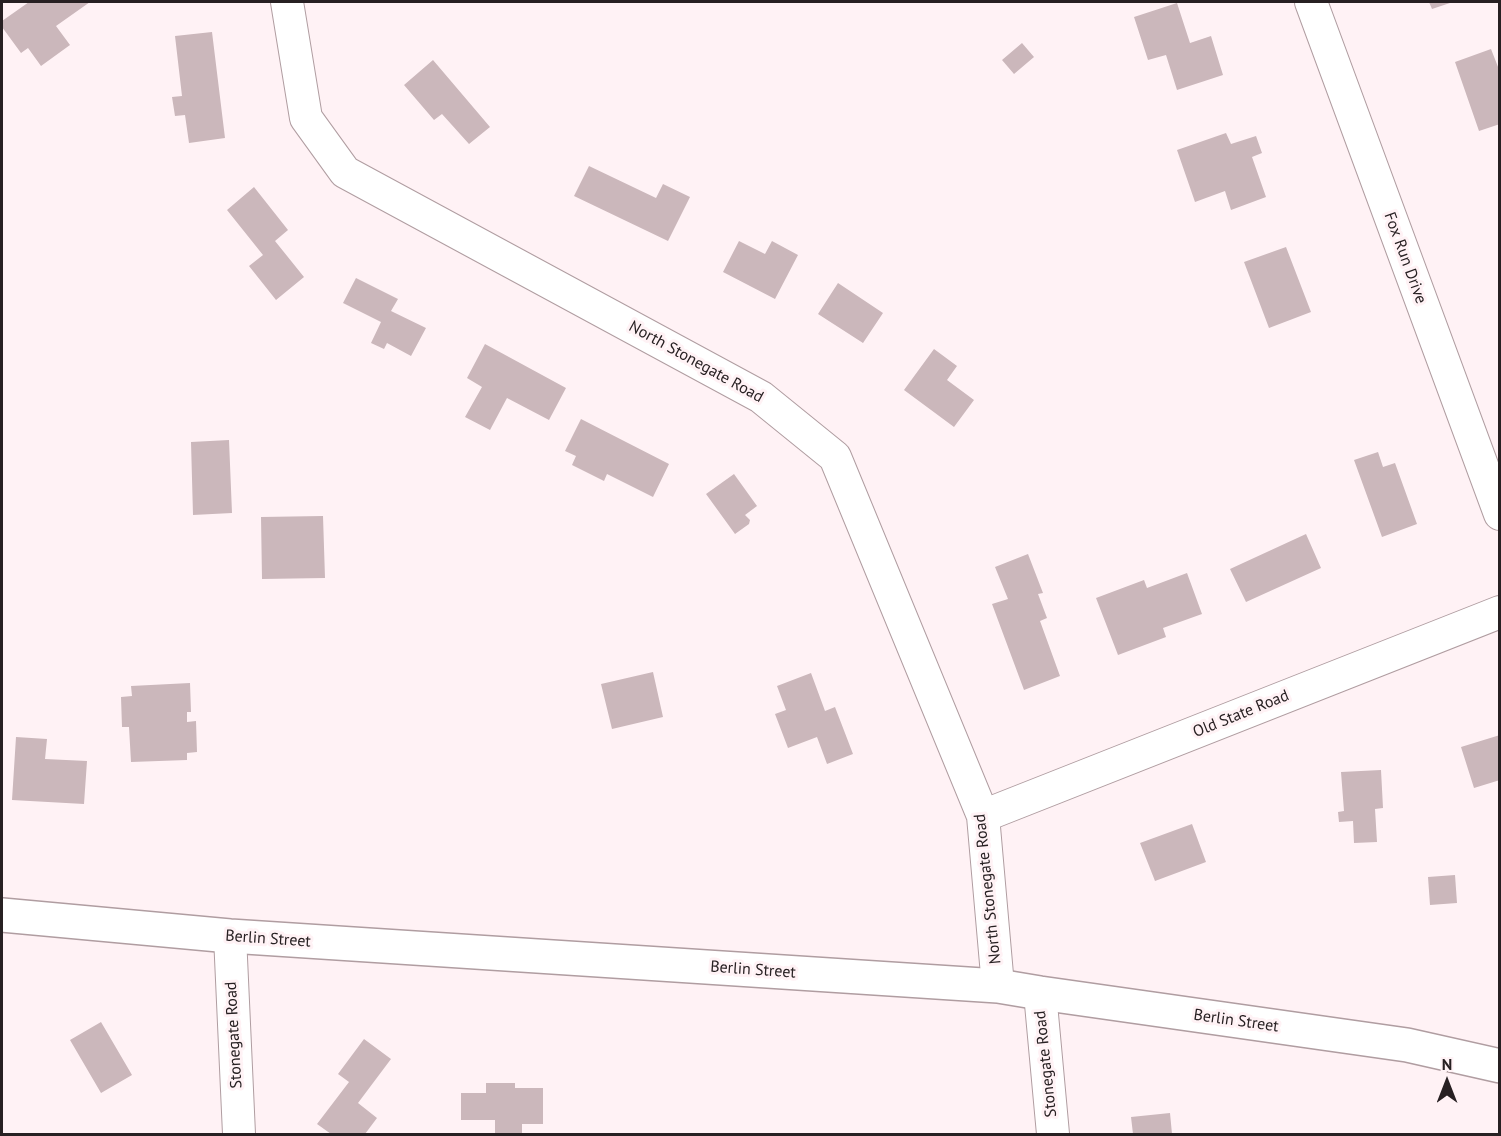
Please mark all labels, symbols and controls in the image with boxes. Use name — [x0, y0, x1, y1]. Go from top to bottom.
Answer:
street label: Fox Run Drive — [1380, 210, 1430, 306]
street label: North Stonegate Road — [625, 317, 767, 407]
street label: Old State Road — [1190, 686, 1292, 742]
street label: North Stonegate Road — [971, 813, 1005, 965]
street label: Berlin Street — [225, 926, 311, 952]
street label: Berlin Street — [710, 957, 796, 983]
street label: Stonegate Road — [222, 981, 246, 1089]
street label: Berlin Street — [1192, 1006, 1280, 1036]
street label: Stonegate Road — [1031, 1010, 1061, 1118]
north arrow — [1417, 1052, 1477, 1112]
text: N — [1442, 1054, 1452, 1074]

